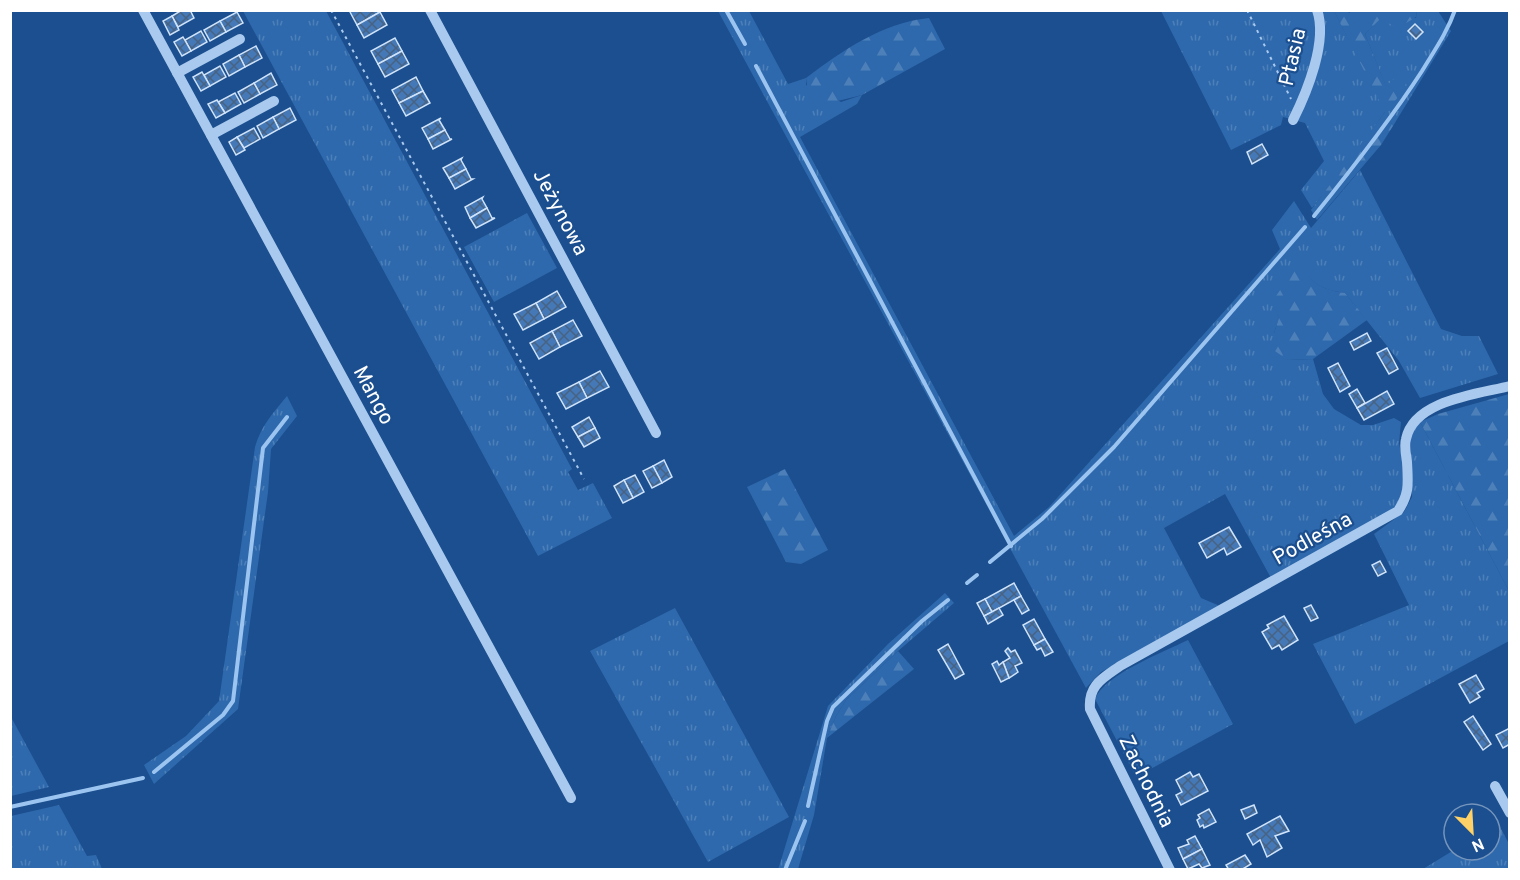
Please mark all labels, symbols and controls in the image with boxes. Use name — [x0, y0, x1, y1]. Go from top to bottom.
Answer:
street label: Ptasia — [1274, 26, 1313, 89]
street label: Jeżynowa — [526, 165, 594, 261]
street label: Mango — [346, 361, 399, 430]
street label: Podleśna — [1268, 506, 1357, 572]
street label: Zachodnia — [1112, 731, 1180, 832]
north arrow — [1442, 802, 1502, 862]
text: N — [1468, 832, 1487, 855]

